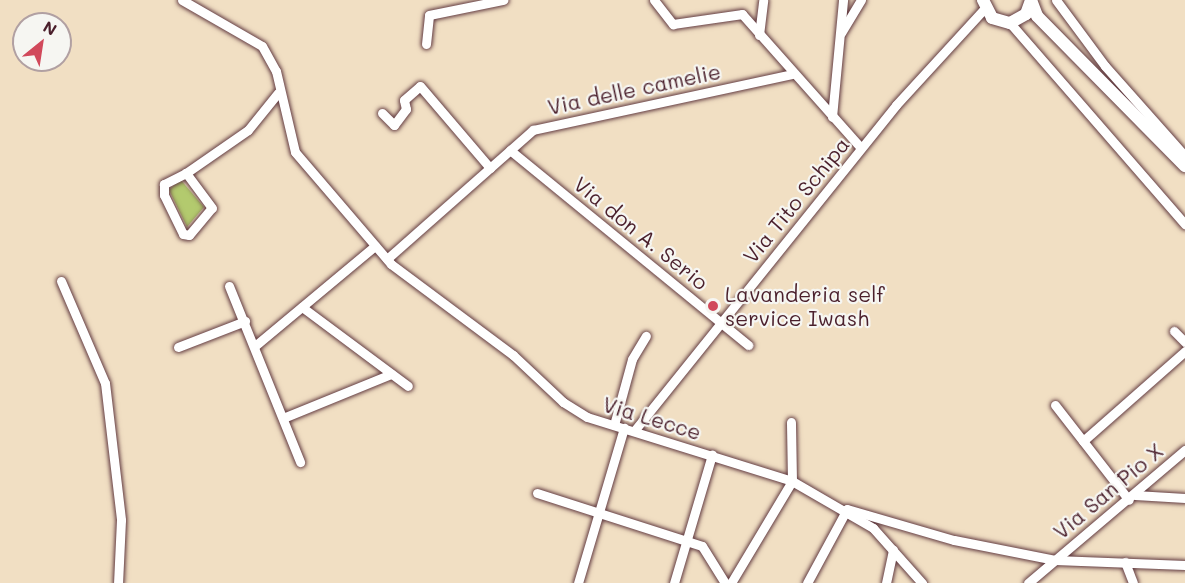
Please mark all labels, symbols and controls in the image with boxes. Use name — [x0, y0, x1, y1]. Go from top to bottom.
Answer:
north arrow — [12, 12, 72, 72]
text: N — [40, 16, 61, 40]
street label: Via delle camelie — [545, 58, 723, 120]
street label: Via Tito Schipa — [738, 132, 854, 268]
street label: Via don A. Serio — [569, 171, 713, 295]
place label: Lavanderia self service Iwash — [725, 281, 885, 331]
marker: Lavanderia self service Iwash — [706, 299, 720, 313]
street label: Via Lecce — [600, 391, 704, 445]
street label: Via San Pio X — [1048, 438, 1168, 544]

